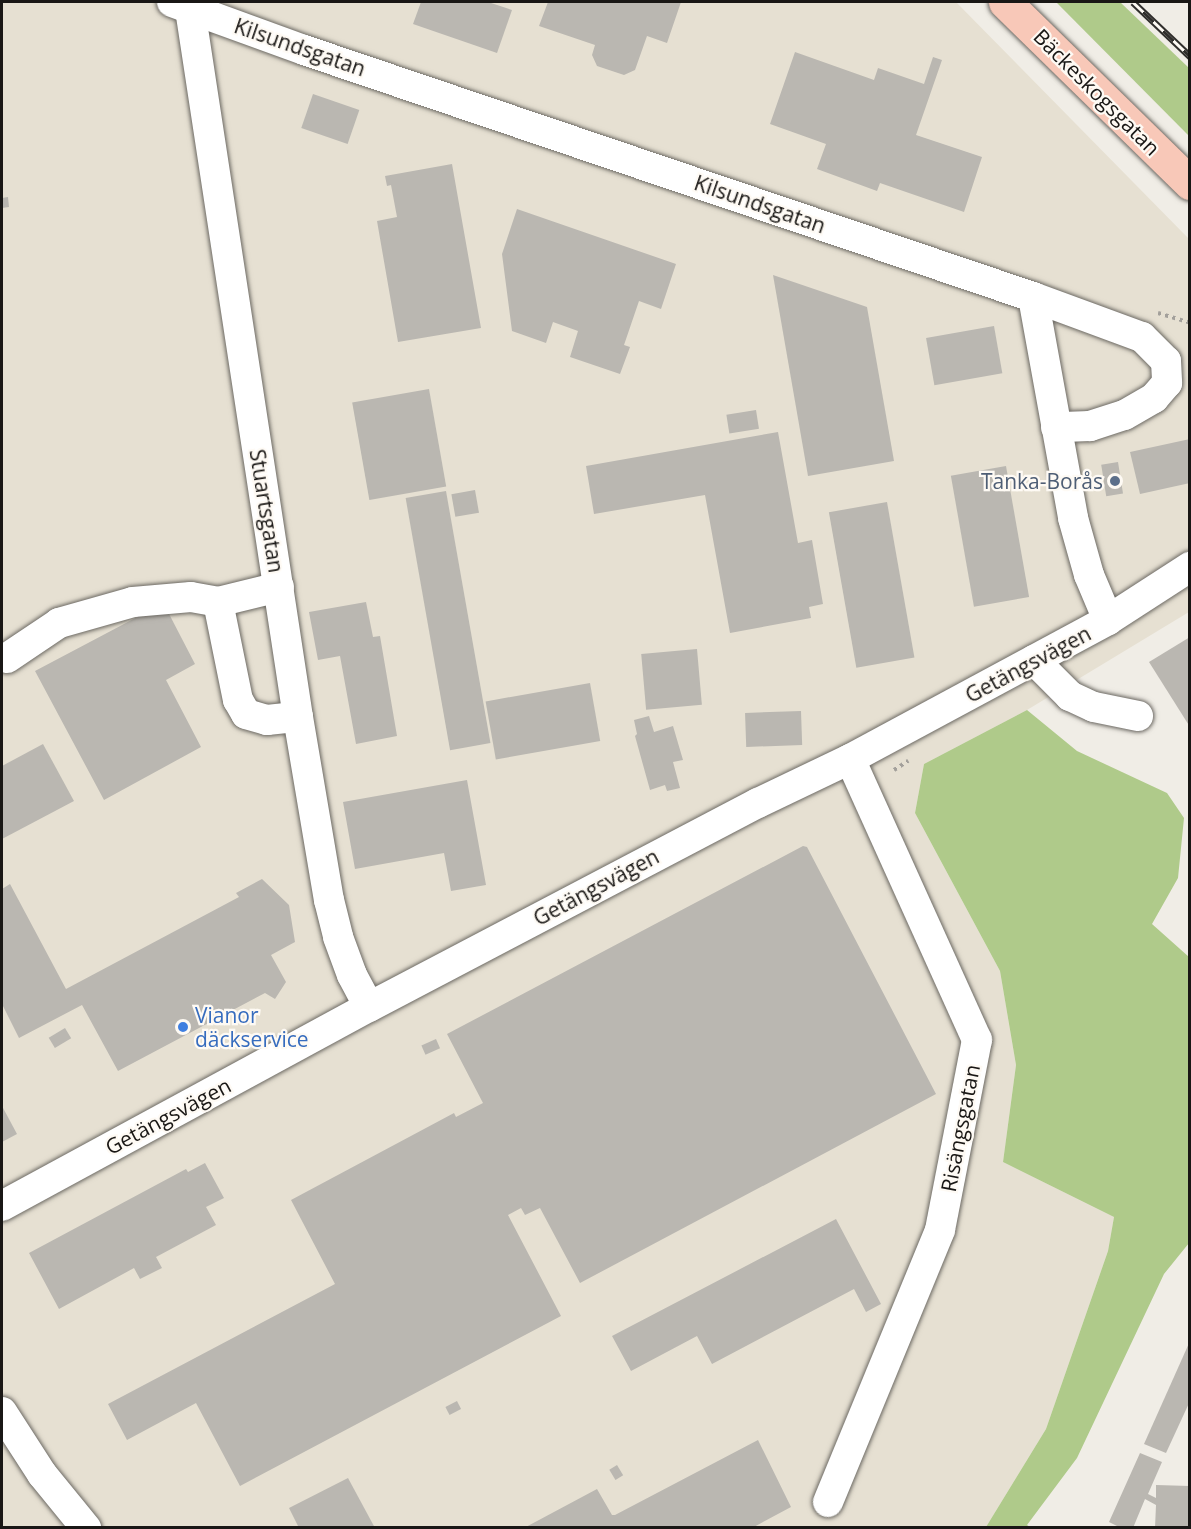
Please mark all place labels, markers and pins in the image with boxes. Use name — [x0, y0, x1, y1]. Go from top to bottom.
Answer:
place label: Tanka-Borås — [981, 468, 1103, 494]
marker: Tanka-Borås — [1108, 474, 1122, 488]
place label: Vianor däckservice — [195, 1002, 309, 1052]
marker: Vianor däckservice — [176, 1020, 190, 1034]

